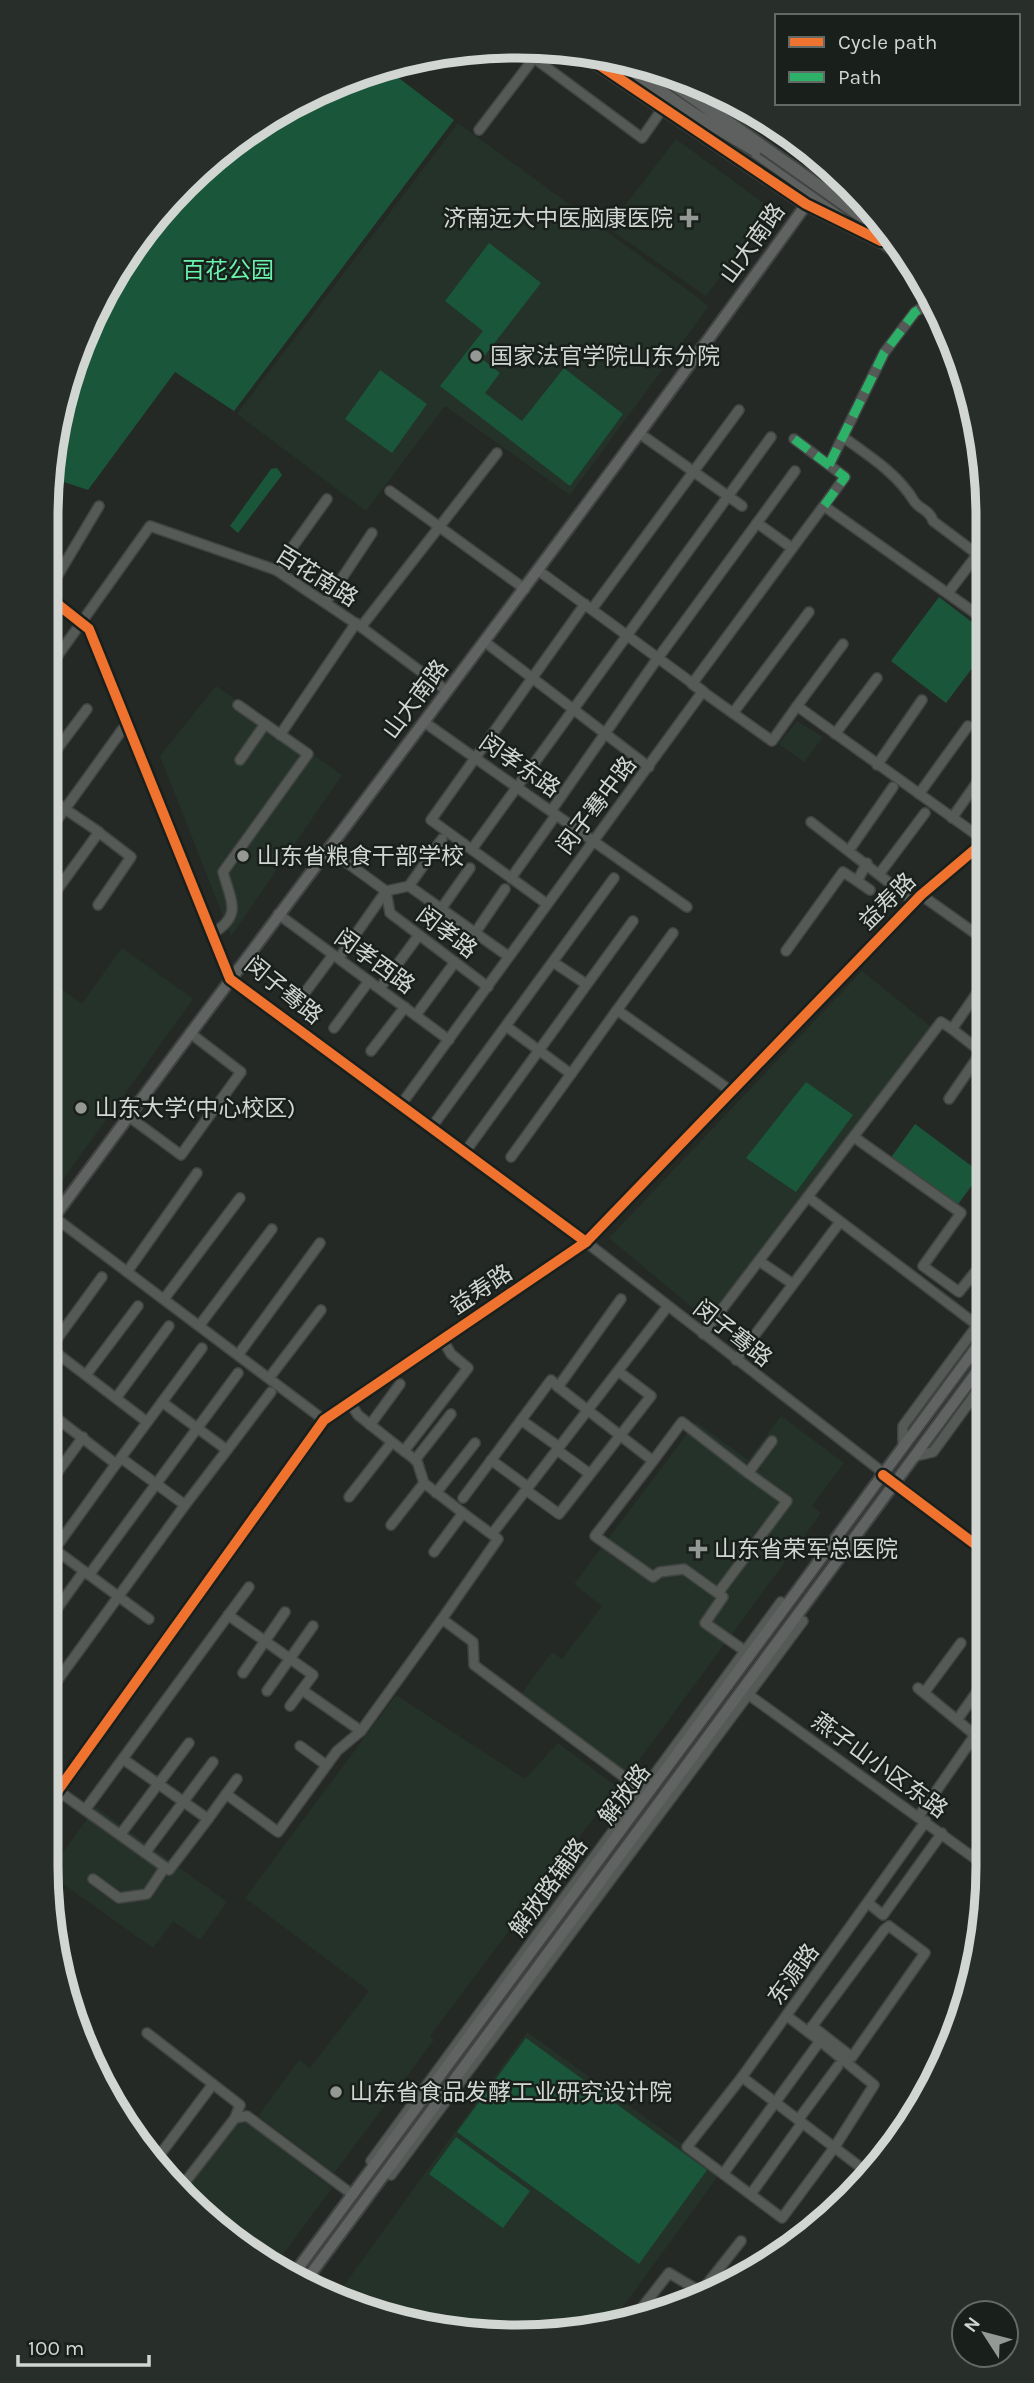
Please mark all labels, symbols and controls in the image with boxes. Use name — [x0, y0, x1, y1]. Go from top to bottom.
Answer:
legend — [775, 14, 1020, 105]
text: Cycle path — [838, 30, 938, 54]
text: Path — [838, 65, 882, 89]
street label: 山大南路 — [714, 198, 790, 288]
place label: 济南远大中医脑康医院 — [443, 205, 673, 232]
marker: 济南远大中医脑康医院 — [679, 208, 699, 228]
park label: 百花公园 — [182, 257, 274, 284]
place label: 国家法官学院山东分院 — [490, 343, 720, 370]
marker: 国家法官学院山东分院 — [468, 348, 484, 364]
street label: 百花南路 — [271, 541, 363, 612]
street label: 山大南路 — [377, 654, 454, 744]
street label: 闵孝东路 — [474, 728, 565, 803]
street label: 闵子骞中路 — [551, 751, 642, 859]
place label: 山东省粮食干部学校 — [257, 843, 464, 870]
marker: 山东省粮食干部学校 — [235, 848, 251, 864]
street label: 益寿路 — [853, 867, 921, 935]
street label: 闵孝路 — [411, 901, 482, 964]
street label: 闵孝西路 — [330, 923, 420, 999]
street label: 闵子骞路 — [239, 951, 328, 1030]
place label: 山东大学(中心校区) — [95, 1095, 295, 1122]
marker: 山东大学(中心校区) — [73, 1100, 89, 1116]
street label: 益寿路 — [445, 1259, 517, 1320]
street label: 闵子骞路 — [688, 1294, 777, 1372]
place label: 山东省荣军总医院 — [714, 1536, 898, 1563]
marker: 山东省荣军总医院 — [688, 1539, 708, 1559]
street label: 燕子山小区东路 — [807, 1707, 953, 1824]
street label: 解放路 — [593, 1759, 656, 1830]
street label: 解放路辅路 — [504, 1833, 593, 1942]
street label: 东源路 — [762, 1938, 825, 2010]
place label: 山东省食品发酵工业研究设计院 — [350, 2079, 672, 2106]
marker: 山东省食品发酵工业研究设计院 — [328, 2084, 344, 2100]
north arrow — [950, 2299, 1020, 2369]
text: N — [959, 2313, 985, 2337]
scale bar — [18, 2324, 149, 2368]
text: 100 m — [28, 2336, 85, 2360]

